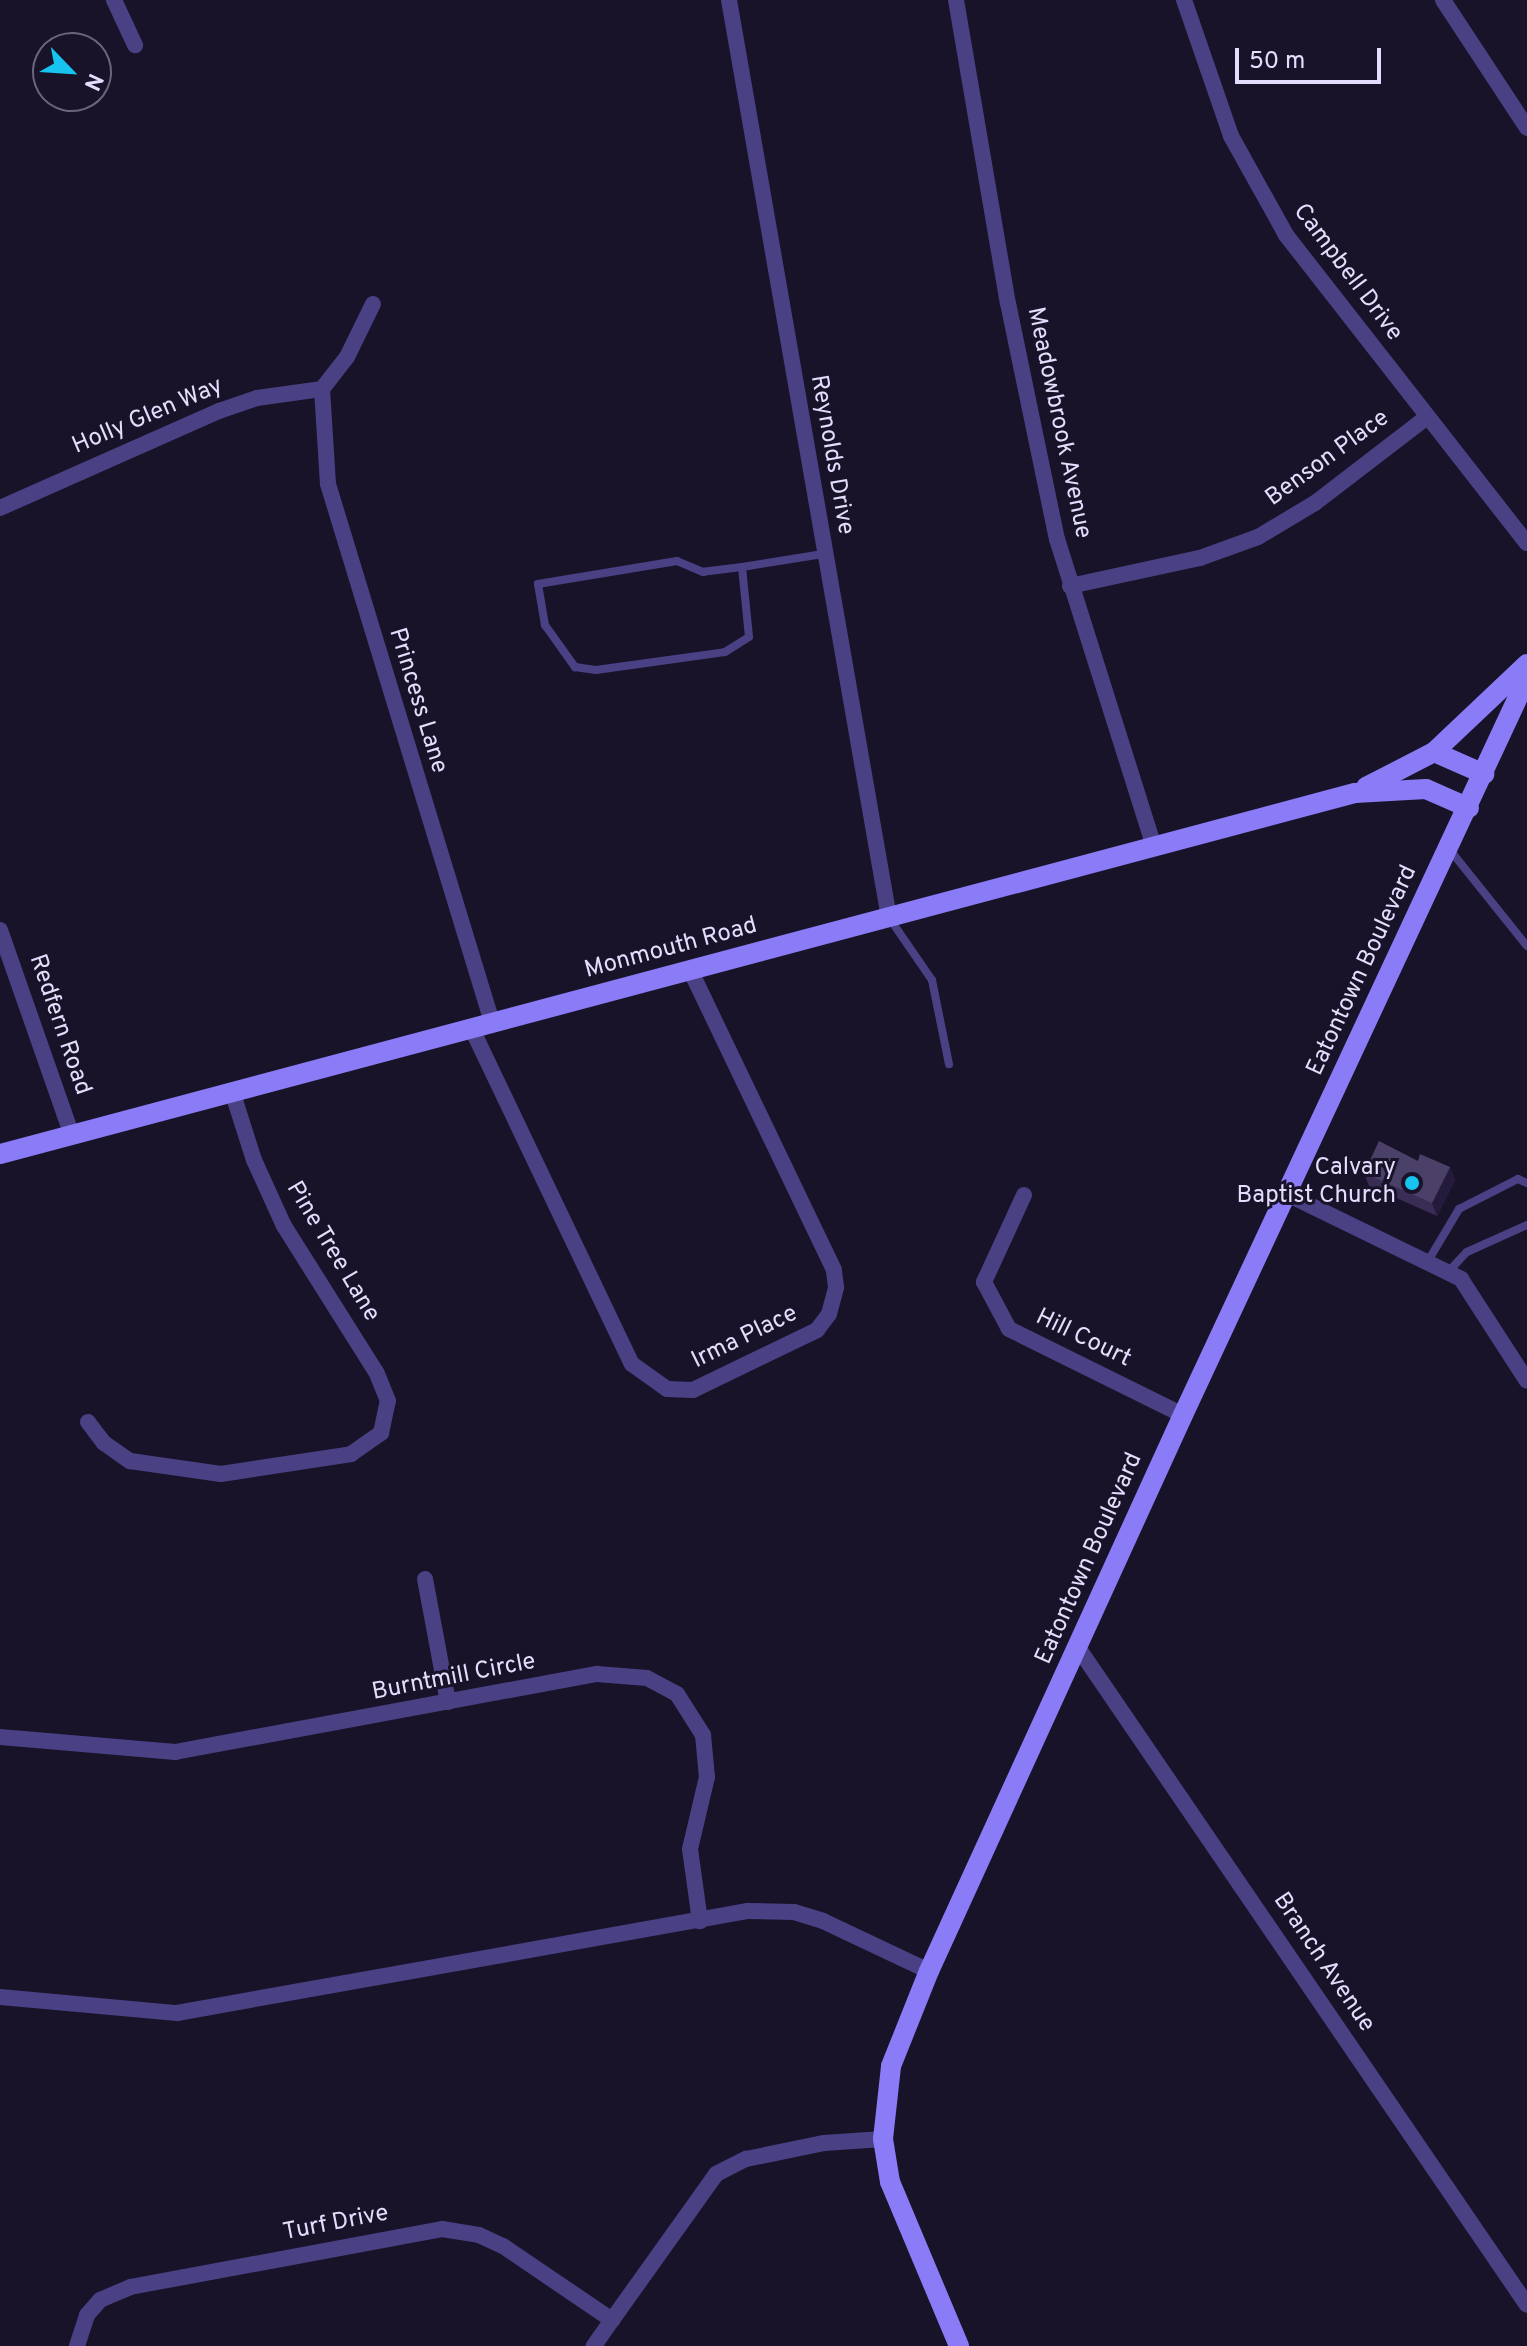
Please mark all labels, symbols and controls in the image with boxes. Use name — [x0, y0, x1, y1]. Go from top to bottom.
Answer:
north arrow — [32, 32, 112, 112]
scale bar — [1239, 32, 1385, 82]
text: 50 m — [1249, 47, 1305, 77]
text: N — [77, 69, 108, 94]
street label: Campbell Drive — [1286, 199, 1408, 347]
street label: Meadowbrook Avenue — [1019, 304, 1097, 542]
street label: Holly Glen Way — [68, 372, 228, 462]
street label: Reynolds Drive — [803, 373, 859, 537]
street label: Benson Place — [1261, 405, 1395, 513]
street label: Princess Lane — [381, 625, 453, 777]
street label: Eatontown Boulevard — [1302, 861, 1424, 1081]
street label: Monmouth Road — [582, 912, 760, 986]
street label: Redfern Road — [22, 951, 96, 1099]
place label: Calvary Baptist Church — [1236, 1155, 1396, 1211]
marker: Calvary Baptist Church — [1403, 1174, 1421, 1192]
street label: Pine Tree Lane — [279, 1176, 385, 1328]
street label: Irma Place — [687, 1300, 803, 1376]
street label: Hill Court — [1031, 1304, 1135, 1374]
street label: Eatontown Boulevard — [1030, 1449, 1150, 1669]
street label: Burntmill Circle — [370, 1648, 538, 1708]
street label: Branch Avenue — [1266, 1887, 1380, 2039]
street label: Turf Drive — [281, 2200, 391, 2248]

